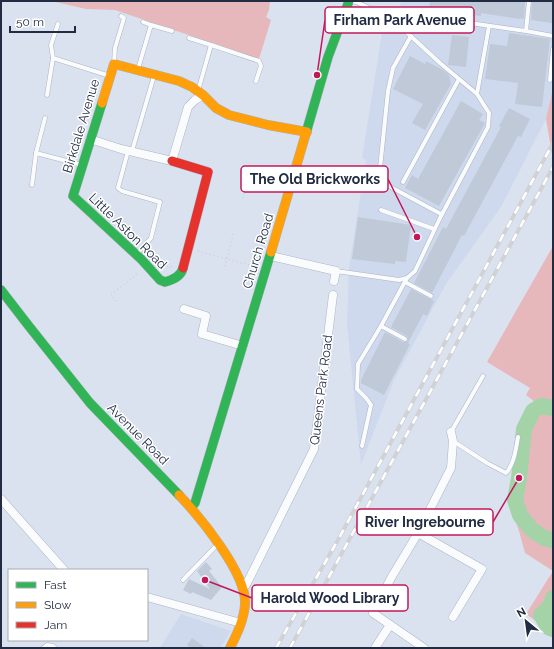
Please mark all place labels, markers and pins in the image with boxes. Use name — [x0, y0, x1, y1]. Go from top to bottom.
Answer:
callout: Firham Park Avenue — [325, 7, 474, 33]
callout: The Old Brickworks — [241, 166, 388, 192]
callout: River Ingrebourne — [357, 509, 493, 535]
callout: Harold Wood Library — [252, 585, 408, 611]

